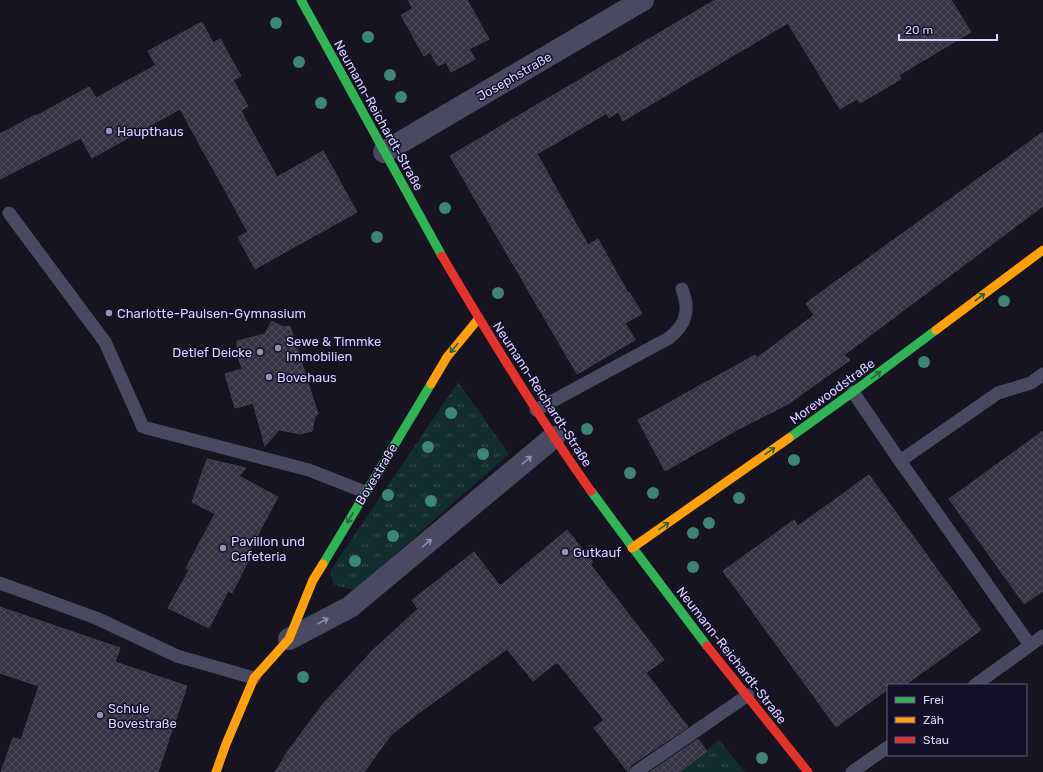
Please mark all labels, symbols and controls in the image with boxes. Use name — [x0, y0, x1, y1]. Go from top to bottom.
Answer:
scale bar — [899, 16, 997, 42]
text: 20 m — [905, 23, 933, 37]
street label: Neumann-Reichardt-Straße — [331, 37, 426, 193]
street label: Josephstraße — [474, 49, 554, 104]
place label: Haupthaus — [117, 124, 184, 139]
marker: Haupthaus — [104, 126, 114, 136]
one-way arrow — [974, 293, 985, 301]
place label: Charlotte-Paulsen-Gymnasium — [117, 306, 306, 321]
marker: Charlotte-Paulsen-Gymnasium — [104, 308, 114, 318]
street label: Neumann-Reichardt-Straße — [490, 319, 595, 469]
place label: Sewe & Timmke Immobilien — [286, 334, 381, 364]
marker: Sewe & Timmke Immobilien — [273, 343, 283, 353]
one-way arrow — [450, 343, 459, 353]
place label: Detlef Deicke — [172, 345, 252, 360]
marker: Detlef Deicke — [255, 347, 265, 357]
street label: Morewoodstraße — [787, 356, 878, 427]
place label: Bovehaus — [277, 370, 337, 385]
one-way arrow — [870, 371, 881, 379]
marker: Bovehaus — [264, 372, 274, 382]
street label: Bovestraße — [352, 441, 401, 508]
one-way arrow — [764, 447, 775, 455]
one-way arrow — [522, 456, 532, 465]
one-way arrow — [345, 512, 353, 524]
one-way arrow — [658, 522, 669, 530]
place label: Pavillon und Cafeteria — [231, 534, 305, 564]
one-way arrow — [422, 539, 432, 548]
marker: Pavillon und Cafeteria — [218, 543, 228, 553]
place label: Gutkauf — [573, 545, 621, 560]
marker: Gutkauf — [560, 547, 570, 557]
street label: Neumann-Reichardt-Straße — [673, 584, 790, 727]
one-way arrow — [317, 617, 329, 624]
legend — [887, 684, 1027, 756]
text: Frei — [923, 693, 944, 707]
place label: Schule Bovestraße — [108, 701, 177, 731]
marker: Schule Bovestraße — [95, 710, 105, 720]
text: Zäh — [923, 713, 944, 727]
text: Stau — [923, 733, 949, 747]

